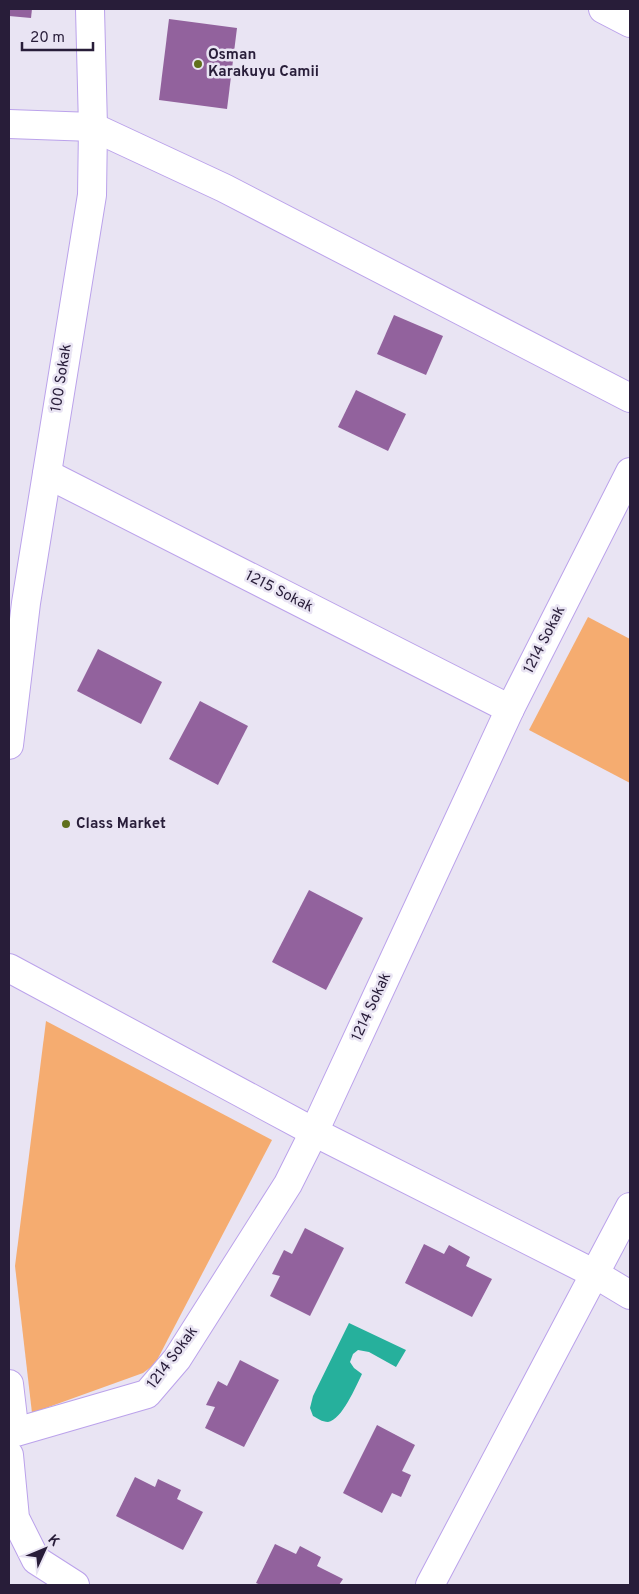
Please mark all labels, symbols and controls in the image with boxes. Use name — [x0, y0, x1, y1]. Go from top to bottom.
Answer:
scale bar — [22, 20, 94, 52]
text: 20 m — [30, 29, 65, 48]
place label: Osman Karakuyu Camii — [208, 46, 319, 82]
marker: Osman Karakuyu Camii — [192, 58, 204, 70]
street label: 100 Sokak — [47, 343, 77, 413]
street label: 1215 Sokak — [242, 567, 316, 617]
street label: 1214 Sokak — [520, 603, 570, 677]
place label: Class Market — [76, 815, 166, 834]
marker: Class Market — [60, 818, 72, 830]
street label: 1214 Sokak — [348, 970, 396, 1044]
street label: 1214 Sokak — [143, 1323, 203, 1393]
north arrow — [20, 1524, 70, 1574]
text: K — [44, 1532, 63, 1551]

